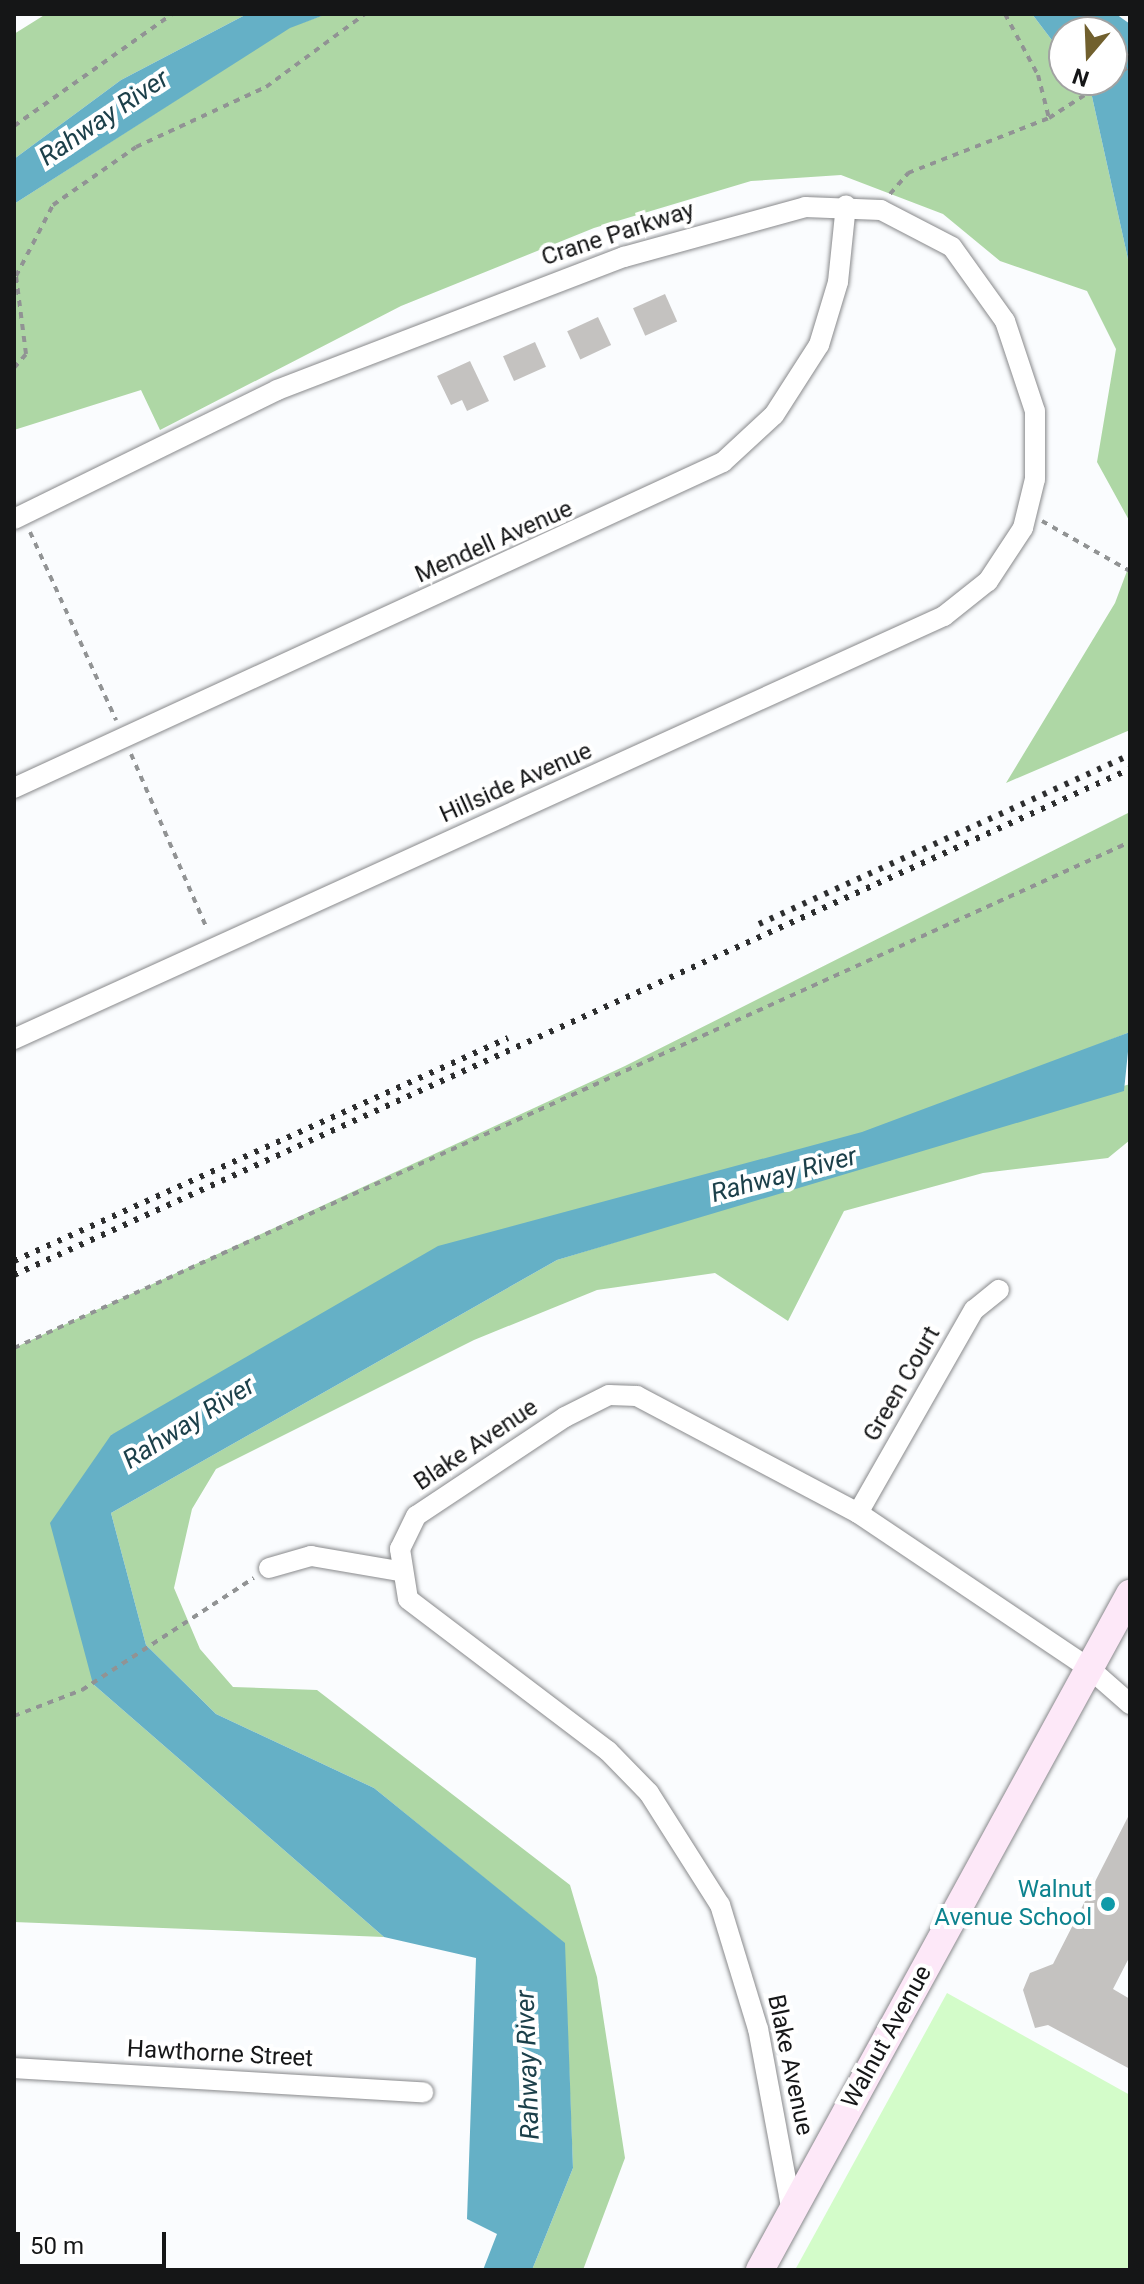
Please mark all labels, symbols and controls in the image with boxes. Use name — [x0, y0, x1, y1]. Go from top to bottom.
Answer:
north arrow — [1048, 16, 1128, 96]
water label: Rahway River — [33, 63, 175, 173]
text: N — [1069, 63, 1092, 92]
street label: Crane Parkway — [538, 196, 698, 272]
street label: Mendell Avenue — [411, 494, 577, 590]
street label: Hillside Avenue — [435, 737, 597, 829]
water label: Rahway River — [708, 1141, 860, 1209]
street label: Green Court — [858, 1321, 946, 1447]
water label: Rahway River — [117, 1370, 261, 1476]
street label: Blake Avenue — [409, 1393, 543, 1497]
place label: Walnut Avenue School — [934, 1876, 1092, 1932]
marker: Walnut Avenue School — [1099, 1895, 1117, 1913]
street label: Walnut Avenue — [836, 1961, 938, 2113]
water label: Rahway River — [510, 1990, 546, 2140]
street label: Blake Avenue — [761, 1992, 819, 2138]
street label: Hawthorne Street — [126, 2035, 314, 2073]
scale bar — [20, 2216, 170, 2266]
text: 50 m — [30, 2232, 84, 2260]

